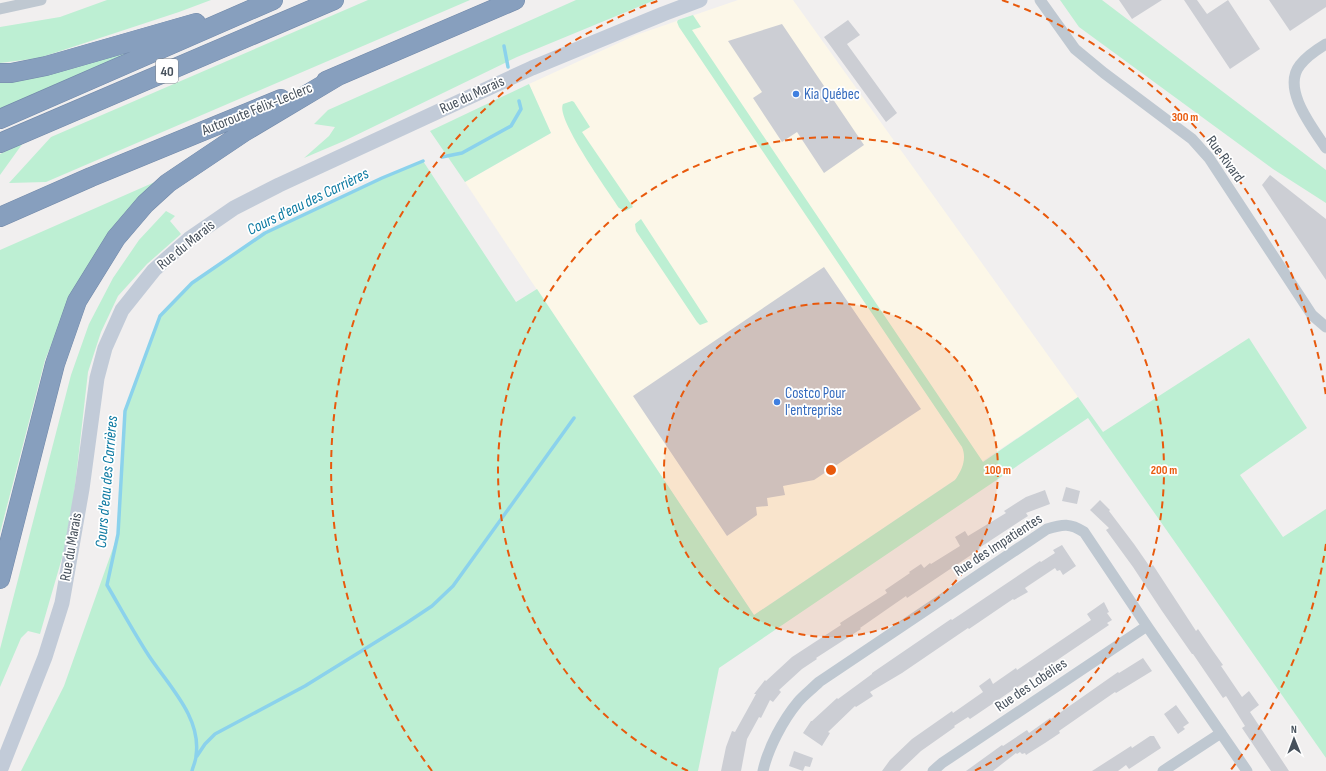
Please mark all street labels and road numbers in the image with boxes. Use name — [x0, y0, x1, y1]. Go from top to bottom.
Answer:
road number: 40 — [156, 59, 178, 83]
street label: Rue du Marais — [437, 72, 507, 118]
street label: Autoroute Félix-Leclerc — [198, 78, 315, 140]
street label: Rue Rivard — [1202, 132, 1248, 186]
street label: Rue du Marais — [153, 216, 219, 274]
street label: Rue des Impatientes — [950, 509, 1046, 581]
street label: Rue du Marais — [56, 511, 86, 583]
street label: Rue des Lobélies — [991, 654, 1071, 716]

